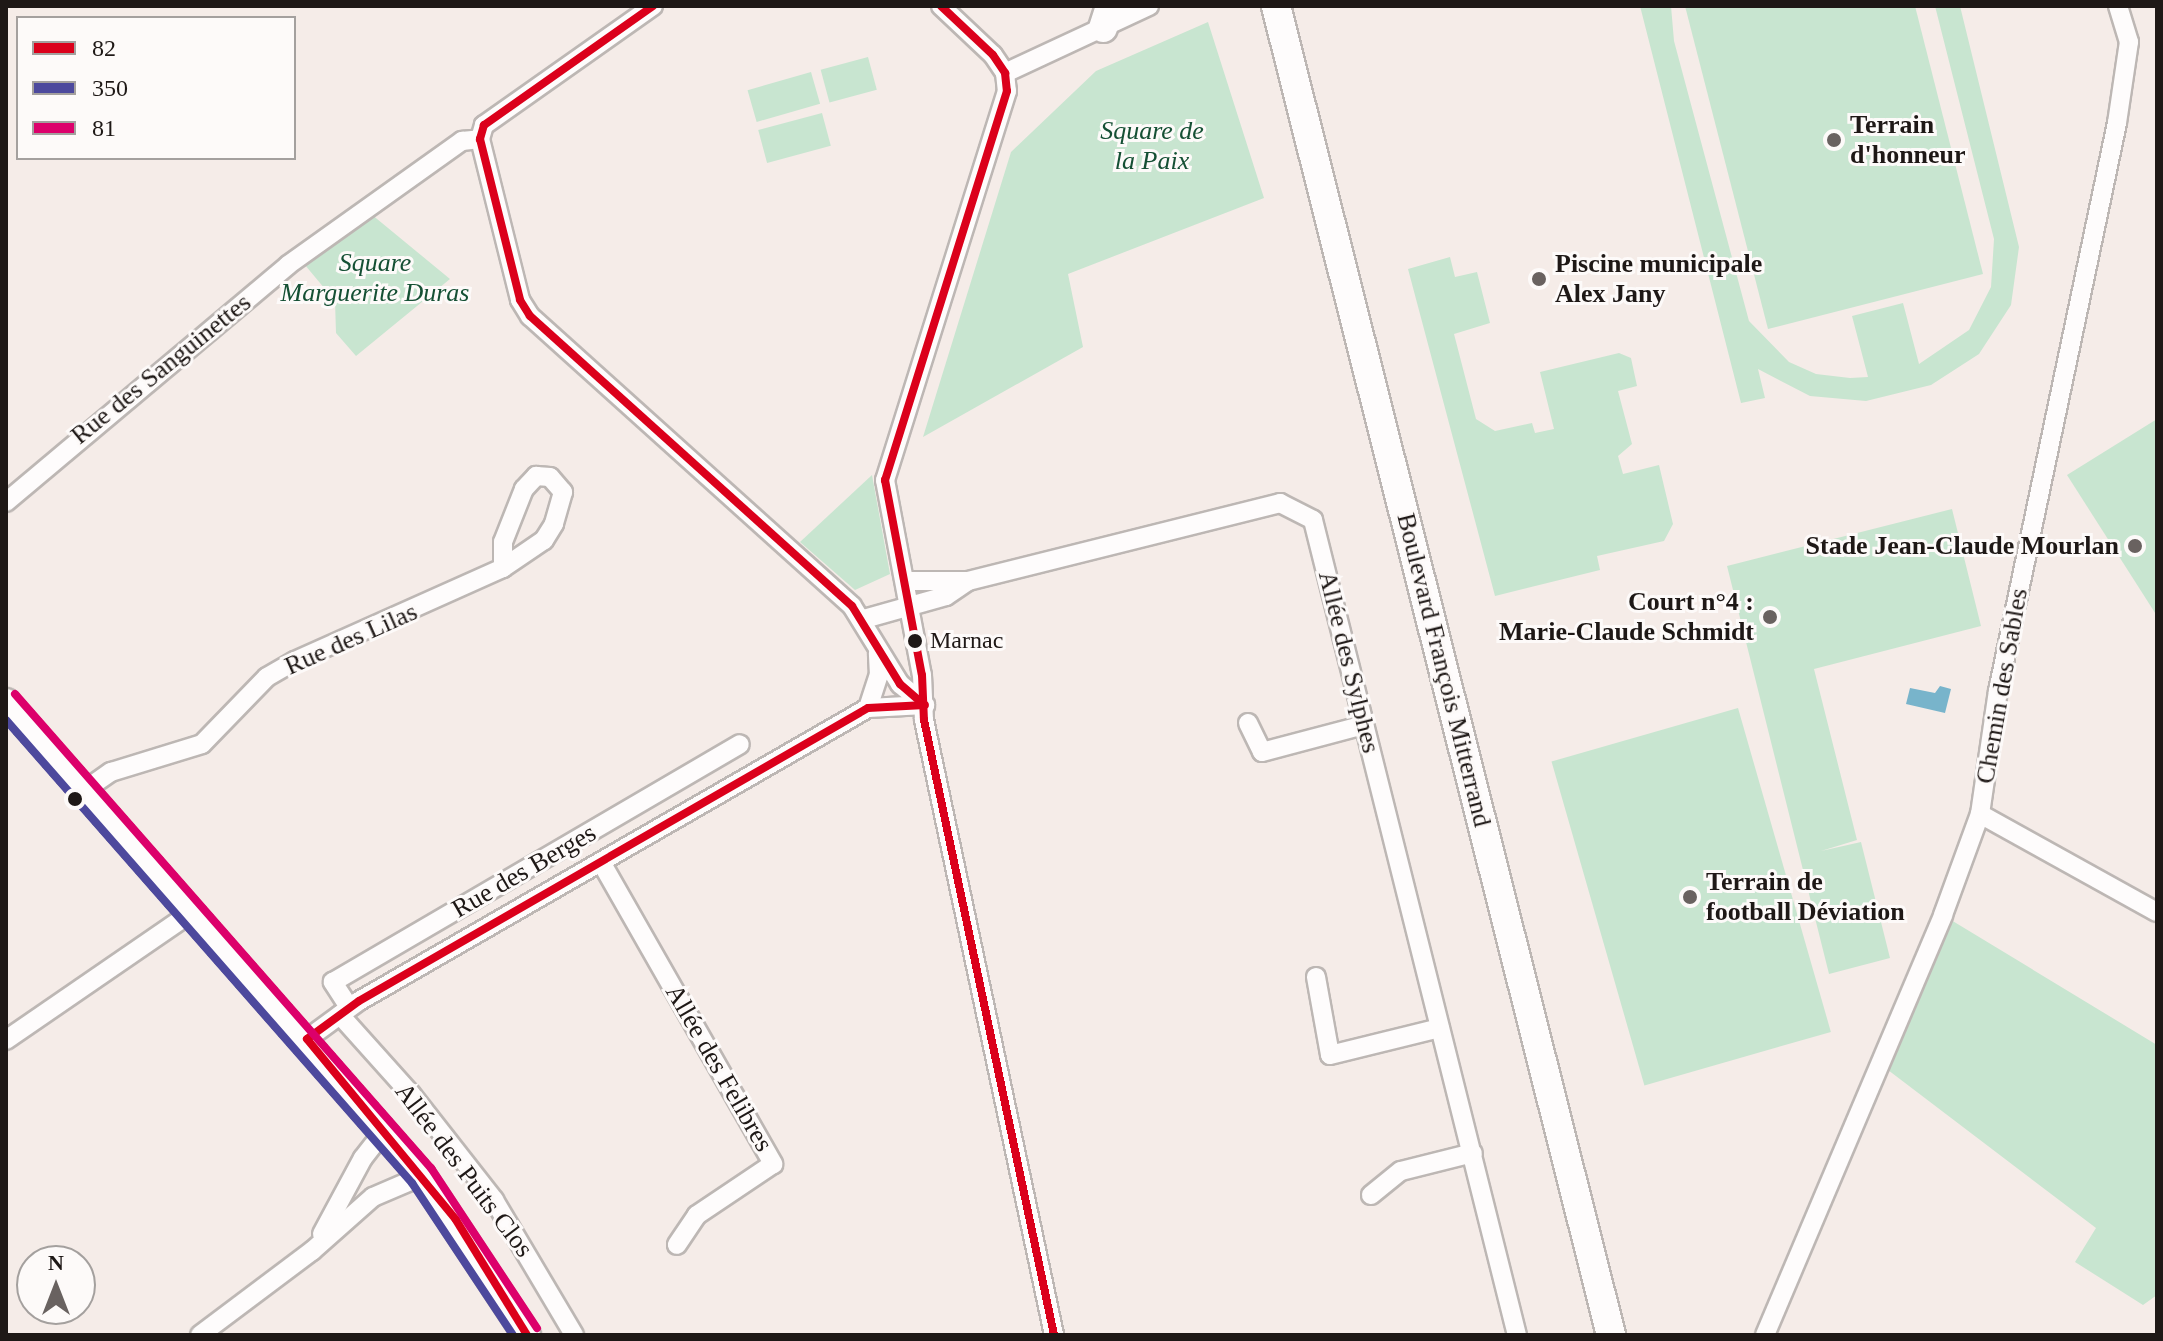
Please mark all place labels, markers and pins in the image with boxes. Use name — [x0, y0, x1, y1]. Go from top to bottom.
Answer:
place label: Terrain d'honneur — [1850, 109, 1966, 170]
marker: Terrain d'honneur — [1825, 131, 1843, 149]
place label: Piscine municipale Alex Jany — [1555, 248, 1762, 310]
marker: Piscine municipale Alex Jany — [1530, 270, 1548, 288]
place label: Stade Jean-Claude Mourlan — [1806, 530, 2119, 562]
marker: Stade Jean-Claude Mourlan — [2126, 537, 2144, 555]
place label: Court n°4 : Marie-Claude Schmidt — [1499, 586, 1754, 648]
marker: Court n°4 : Marie-Claude Schmidt — [1761, 608, 1779, 626]
place label: Marnac — [930, 627, 1003, 655]
marker: Marnac — [907, 633, 923, 649]
unlabelled marker — [67, 791, 83, 807]
place label: Terrain de football Déviation — [1706, 866, 1905, 928]
marker: Terrain de football Déviation — [1681, 888, 1699, 906]

